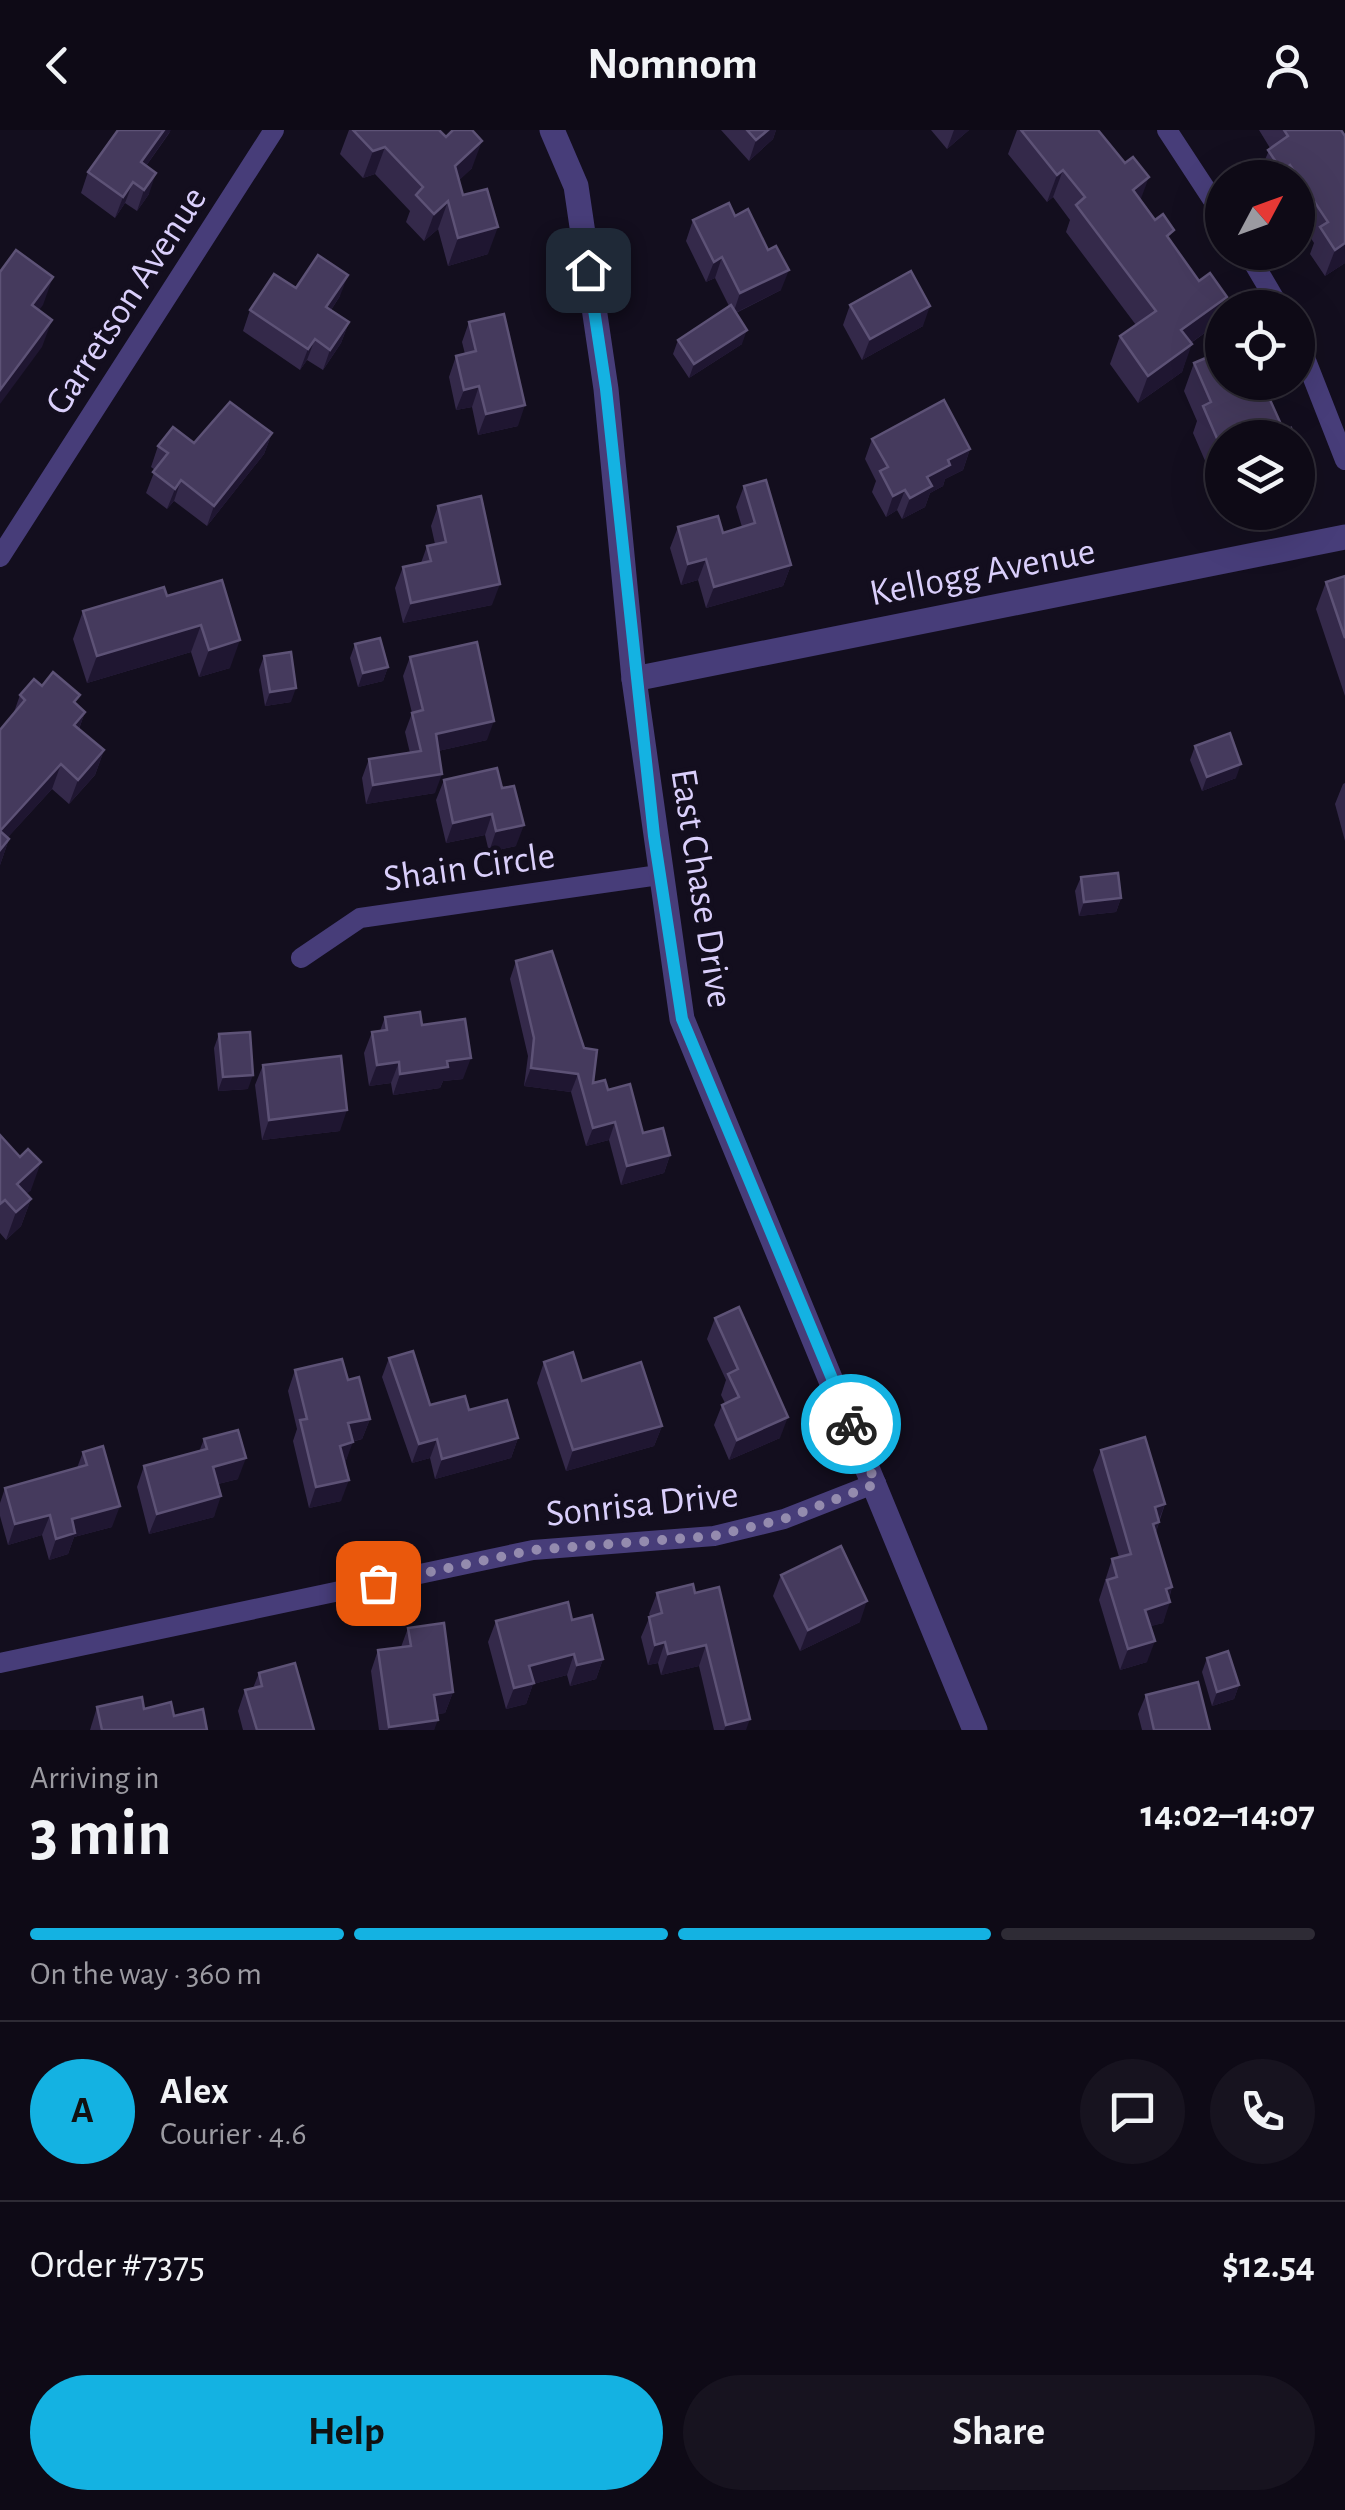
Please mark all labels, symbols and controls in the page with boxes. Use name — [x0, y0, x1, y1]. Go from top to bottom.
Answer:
icon: back — [30, 38, 85, 93]
icon: person — [1260, 38, 1315, 93]
text: Nomnom — [587, 42, 758, 87]
north arrow — [1205, 160, 1315, 270]
map controls — [1205, 160, 1315, 530]
street label: Garretson Avenue — [39, 181, 214, 422]
pin — [546, 228, 631, 313]
icon: home — [561, 243, 616, 298]
button: locate — [1205, 290, 1315, 400]
button: layers — [1205, 420, 1315, 530]
street label: Kellogg Avenue — [866, 532, 1098, 613]
street label: East Chase Drive — [663, 766, 739, 1011]
street label: Shain Circle — [381, 837, 557, 899]
courier — [801, 1374, 901, 1474]
icon: bike — [824, 1397, 879, 1452]
street label: Sonrisa Drive — [544, 1476, 740, 1534]
pin — [336, 1541, 421, 1626]
icon: bag — [351, 1556, 406, 1611]
text: Arriving in — [30, 1762, 159, 1794]
text: 14:02–14:07 — [1141, 1796, 1315, 1834]
text: 3 min — [30, 1802, 172, 1867]
text: On the way · 360 m — [30, 1958, 262, 1990]
button: chat — [1080, 2059, 1185, 2164]
button: phone — [1210, 2059, 1315, 2164]
text: Alex — [160, 2073, 229, 2111]
text: A — [71, 2092, 94, 2130]
text: Courier · 4.6 — [160, 2118, 307, 2150]
text: Order #7375 — [30, 2247, 205, 2285]
text: $12.54 — [1222, 2247, 1315, 2285]
button: Help — [30, 2375, 663, 2490]
button: Share — [683, 2375, 1315, 2490]

